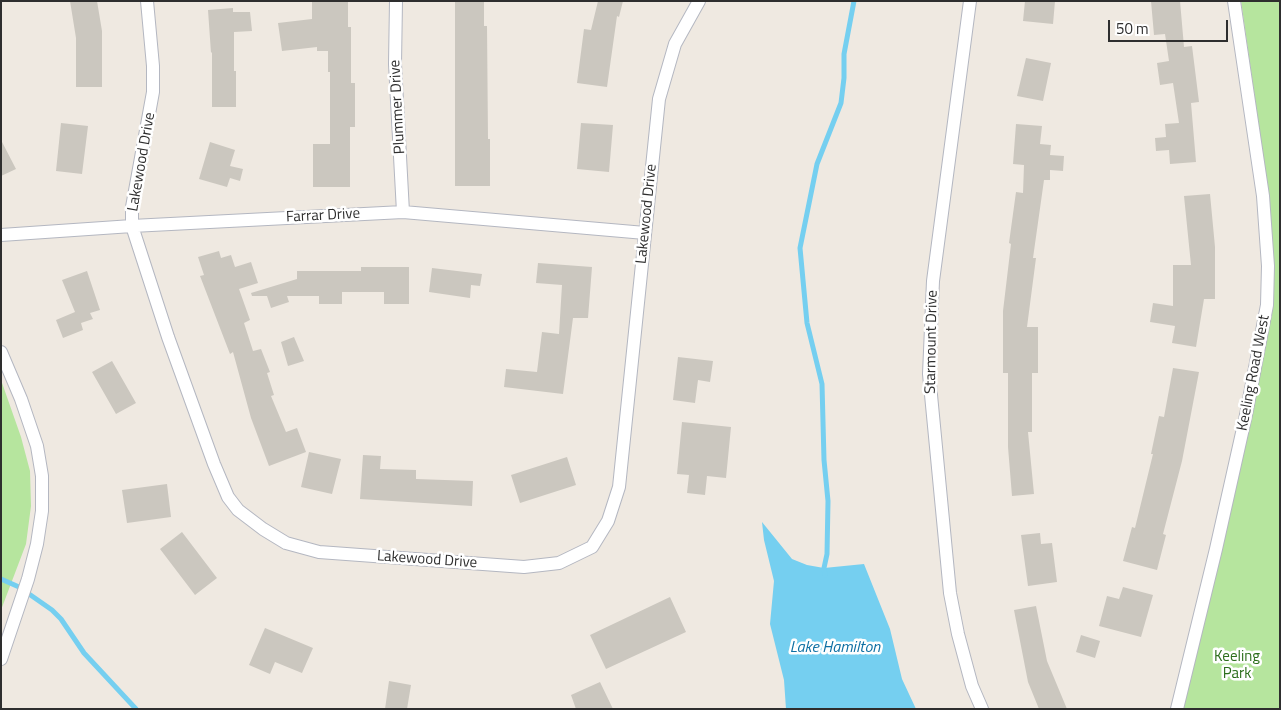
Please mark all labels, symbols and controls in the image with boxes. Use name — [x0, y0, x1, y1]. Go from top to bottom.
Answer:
scale bar — [1111, 10, 1231, 42]
text: 50 m — [1116, 17, 1149, 40]
street label: Plummer Drive — [387, 59, 409, 155]
street label: Lakewood Drive — [124, 111, 160, 213]
street label: Lakewood Drive — [633, 163, 661, 265]
street label: Farrar Drive — [286, 205, 360, 227]
street label: Starmount Drive — [922, 290, 942, 394]
street label: Keeling Road West — [1234, 313, 1274, 433]
street label: Lakewood Drive — [376, 548, 478, 572]
water label: Lake Hamilton — [790, 638, 880, 658]
park label: Keeling Park — [1214, 648, 1260, 683]

